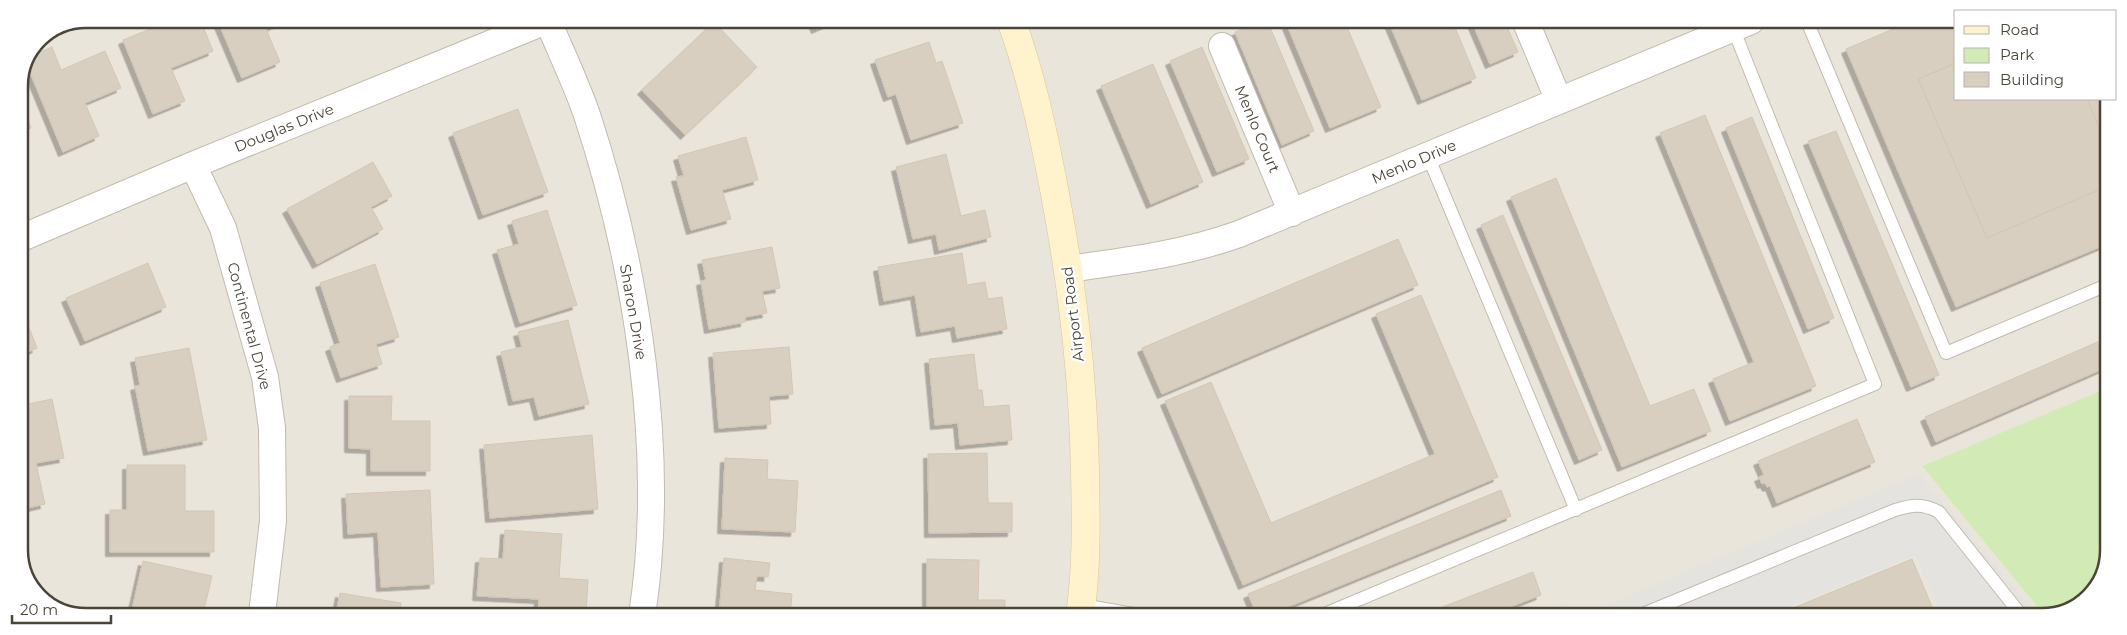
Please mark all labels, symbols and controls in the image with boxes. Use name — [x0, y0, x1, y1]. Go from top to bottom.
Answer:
legend — [1954, 10, 2117, 100]
text: Road — [2000, 20, 2039, 39]
text: Park — [2000, 45, 2034, 64]
text: Building — [2000, 70, 2064, 89]
street label: Menlo Court — [1231, 82, 1284, 175]
street label: Douglas Drive — [231, 99, 336, 156]
street label: Menlo Drive — [1369, 135, 1459, 188]
street label: Continental Drive — [223, 260, 276, 392]
street label: Sharon Drive — [616, 263, 651, 361]
street label: Airport Road — [1057, 265, 1088, 363]
scale bar — [12, 592, 111, 624]
text: 20 m — [20, 600, 58, 619]

